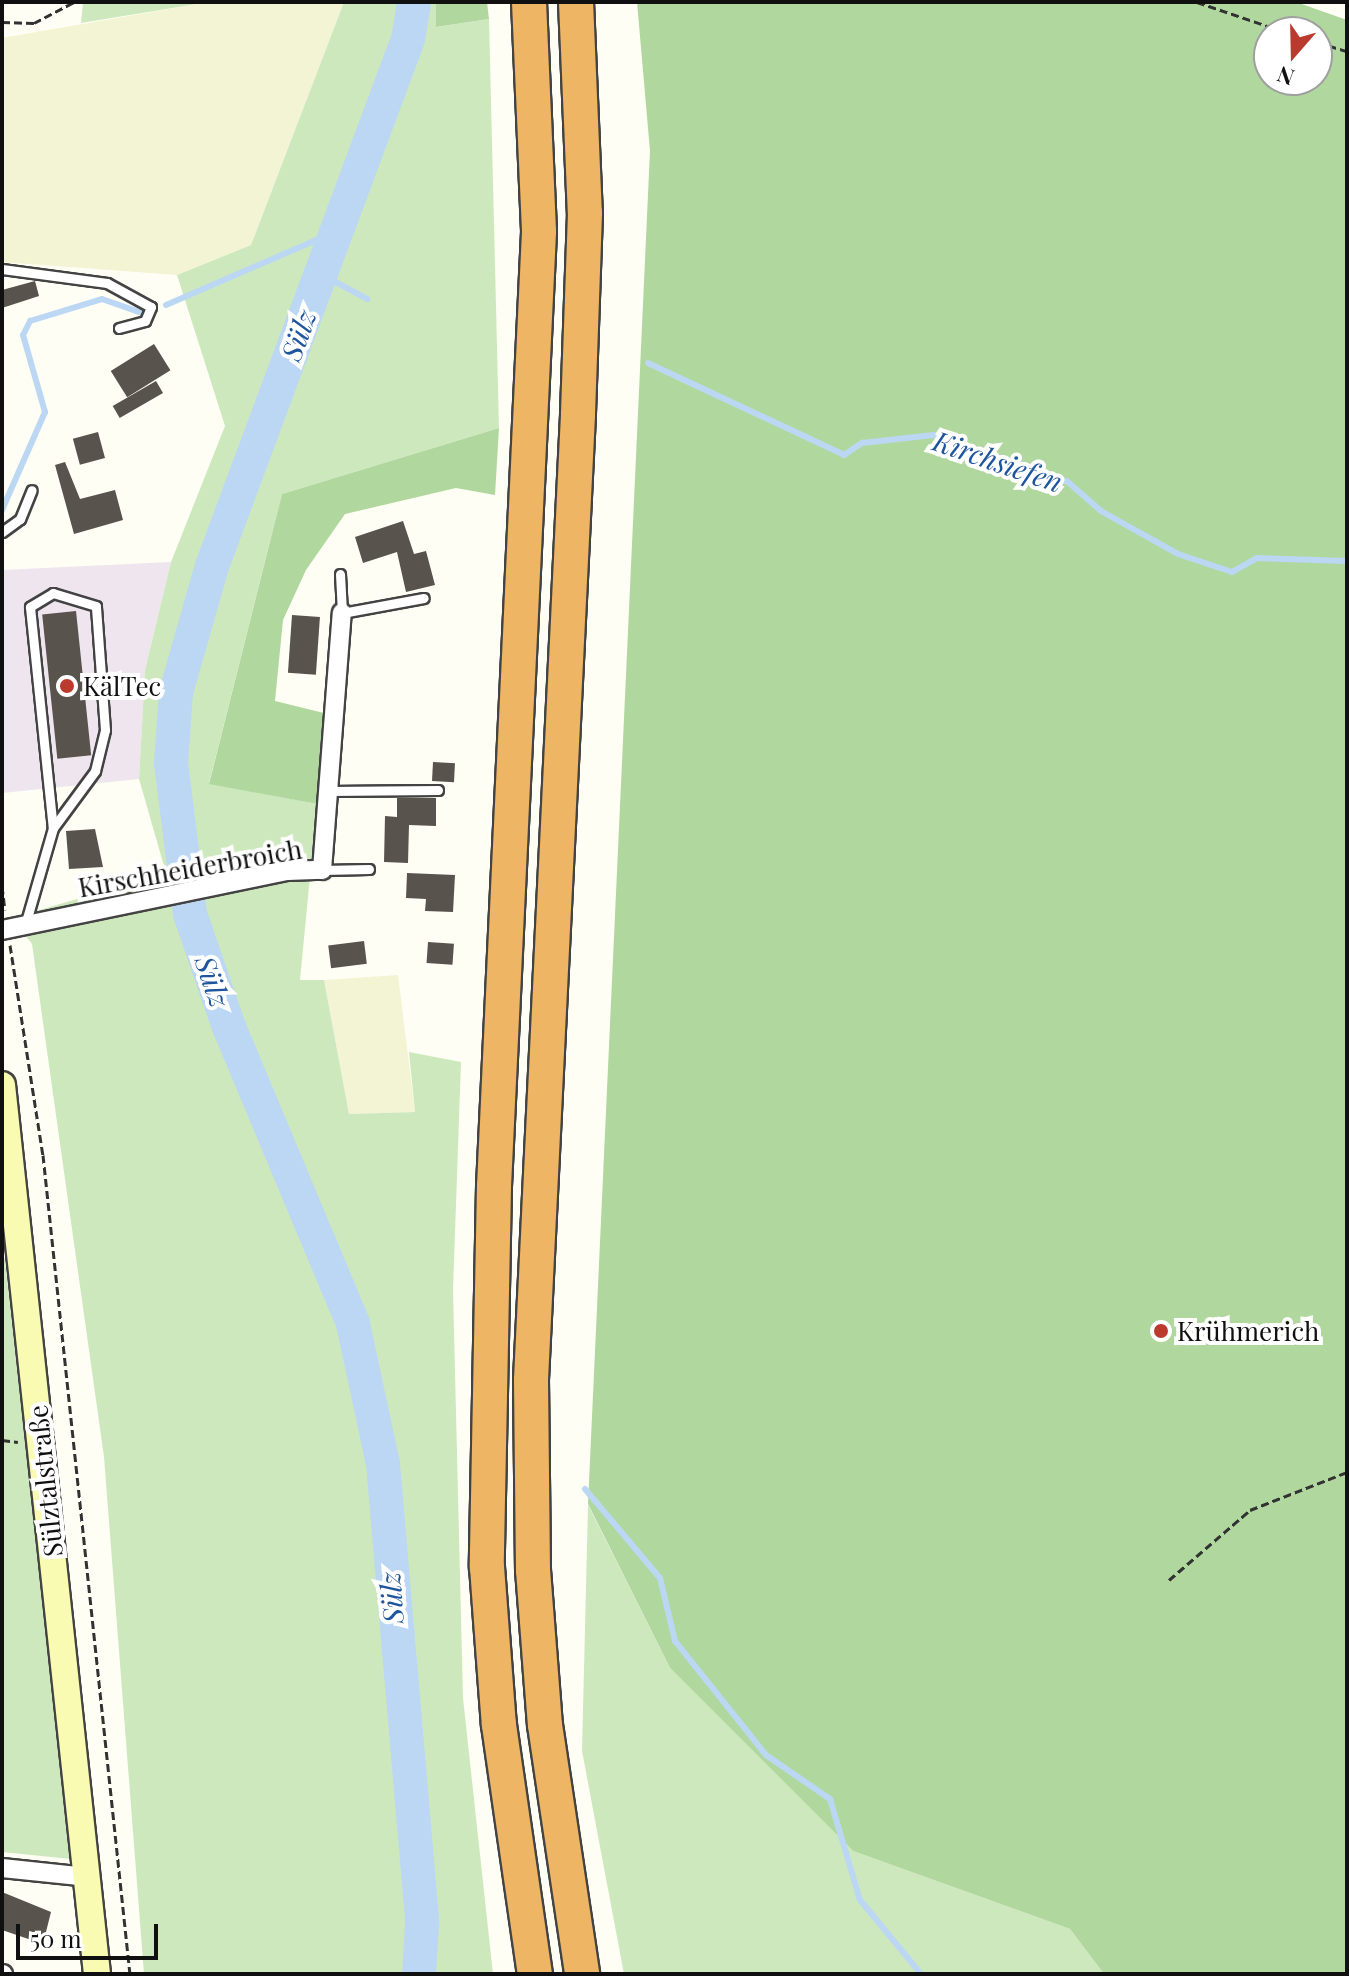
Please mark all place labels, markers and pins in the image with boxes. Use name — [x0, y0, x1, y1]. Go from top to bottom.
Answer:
place label: KälTec — [83, 670, 161, 702]
marker: KälTec — [58, 677, 76, 695]
place label: Krühmerich — [1177, 1315, 1319, 1347]
marker: Krühmerich — [1152, 1322, 1170, 1340]

